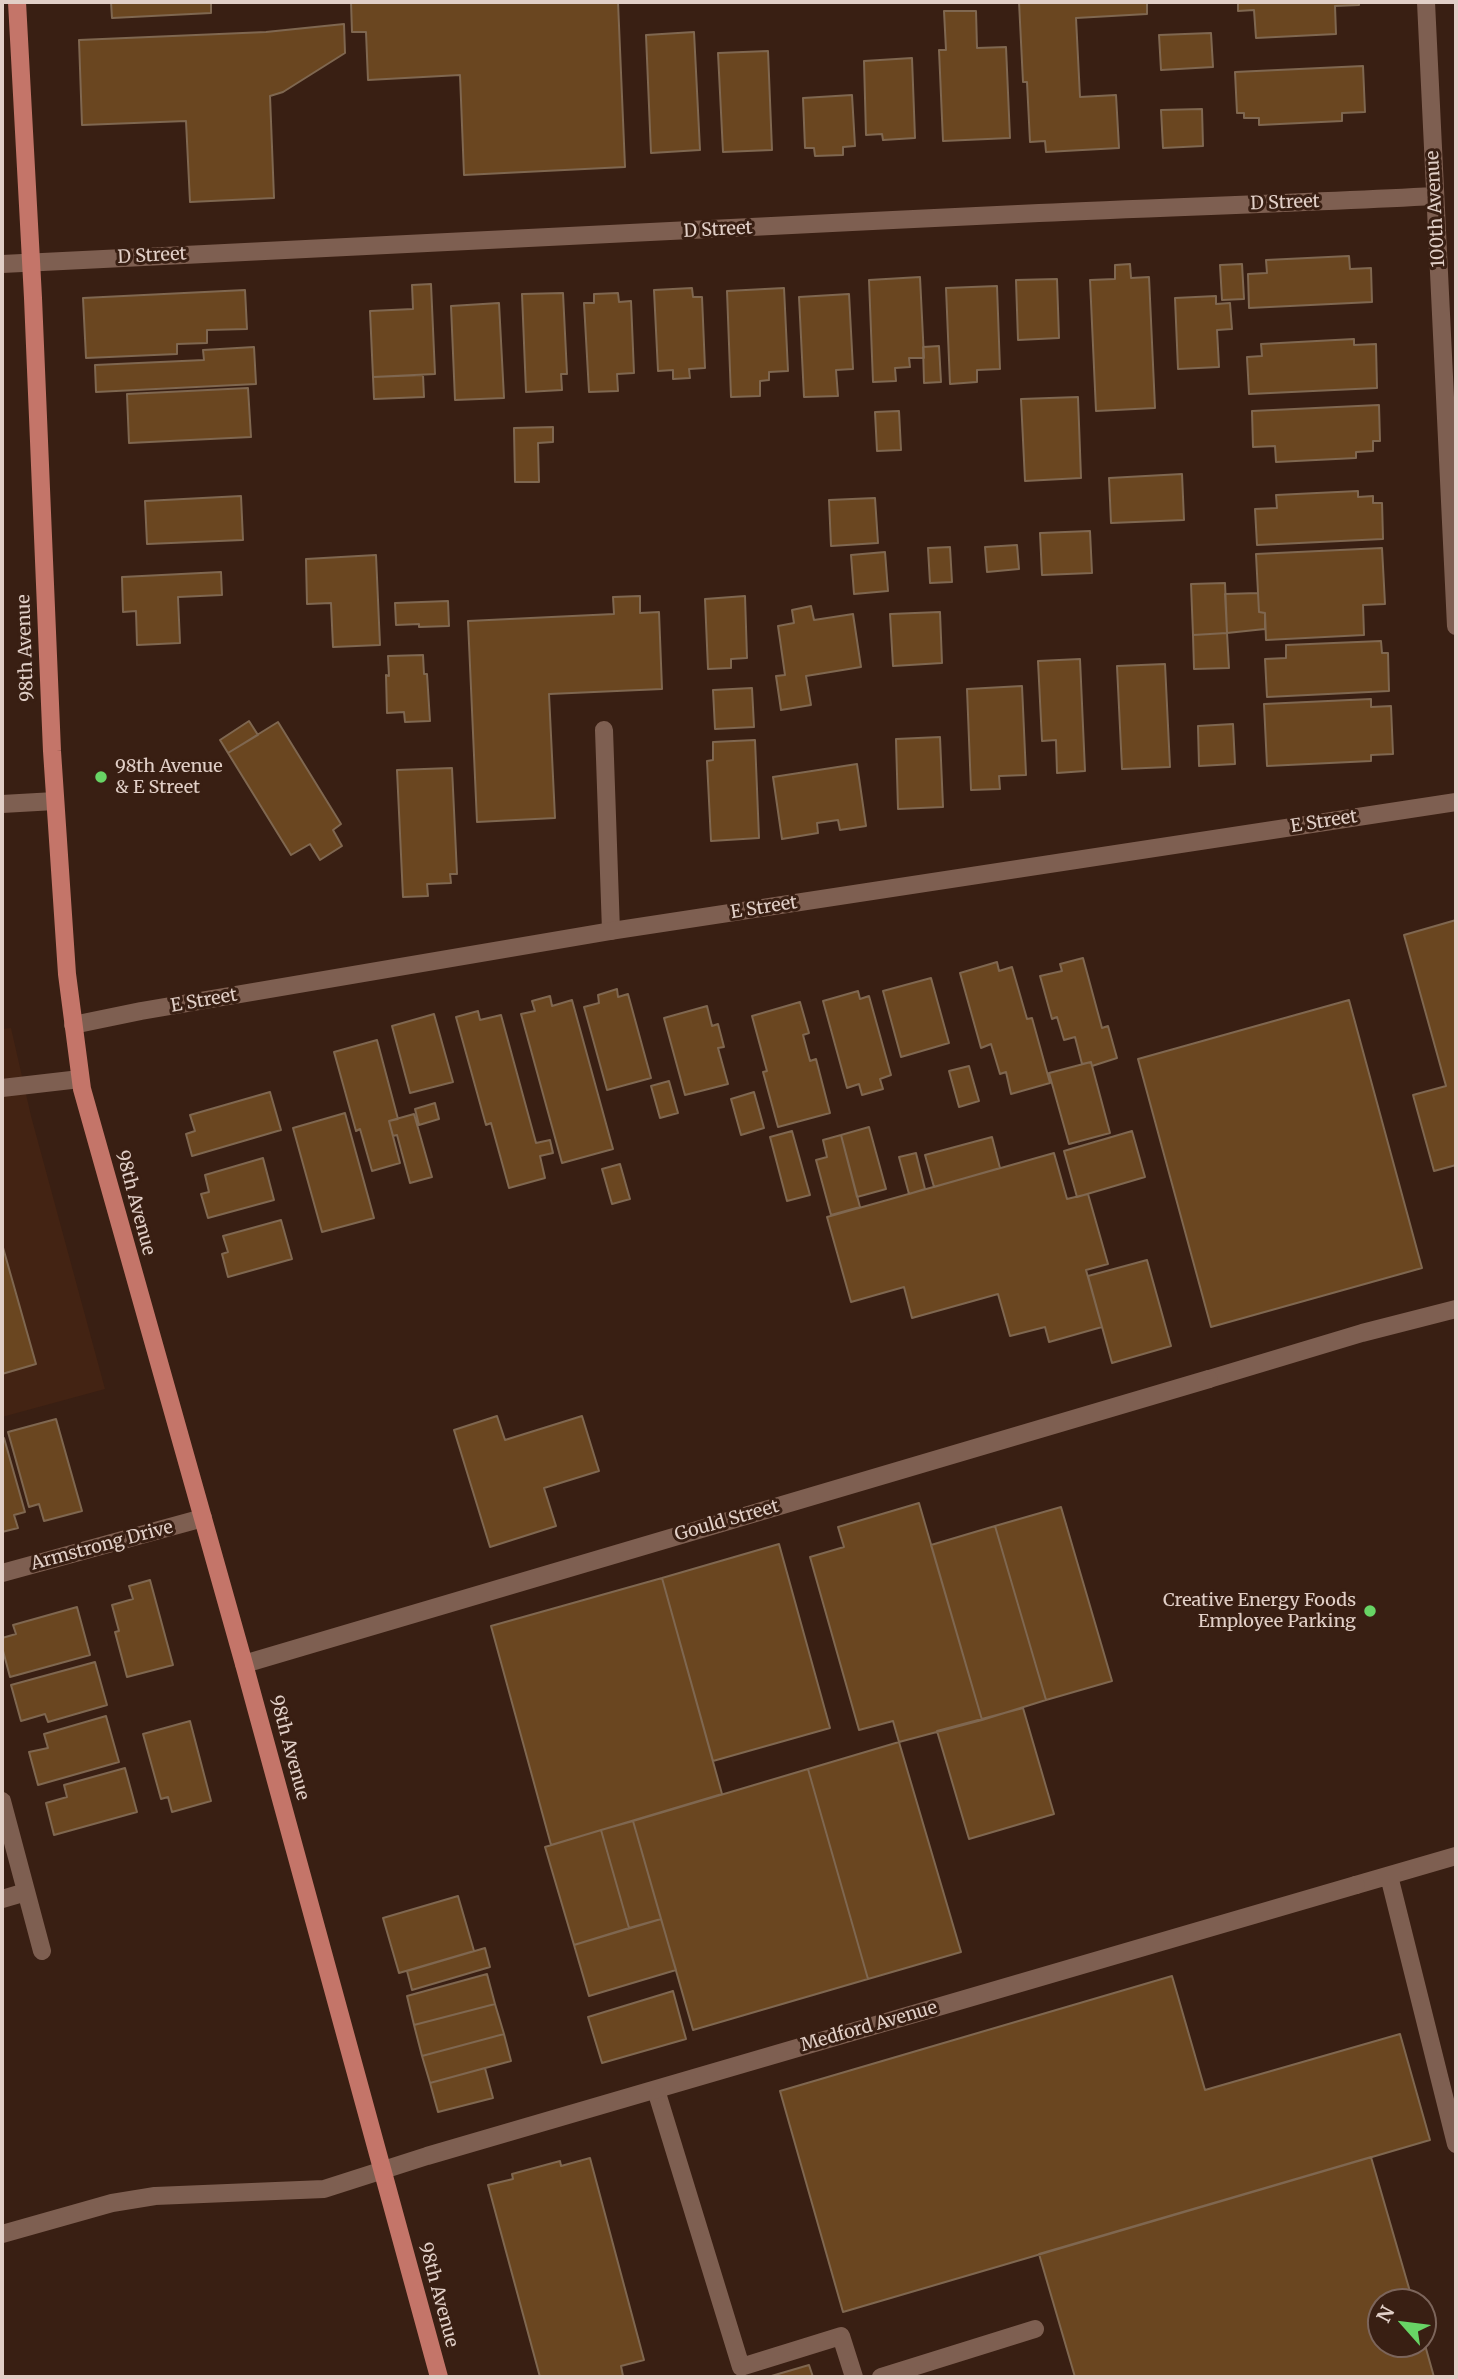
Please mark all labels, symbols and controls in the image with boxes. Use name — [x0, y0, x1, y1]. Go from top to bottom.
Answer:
street label: 100th Avenue — [1422, 150, 1450, 268]
street label: D Street — [1250, 191, 1320, 215]
street label: D Street — [683, 217, 753, 243]
street label: D Street — [117, 243, 187, 269]
street label: 98th Avenue — [13, 594, 39, 702]
place label: 98th Avenue & E Street — [115, 756, 223, 798]
marker: 98th Avenue & E Street — [93, 769, 109, 785]
street label: E Street — [1289, 806, 1359, 838]
street label: E Street — [729, 892, 799, 924]
street label: E Street — [169, 985, 239, 1017]
street label: 98th Avenue — [111, 1148, 159, 1258]
street label: Gould Street — [672, 1496, 782, 1546]
street label: Armstrong Drive — [29, 1517, 175, 1575]
place label: Creative Energy Foods Employee Parking — [1163, 1590, 1356, 1632]
marker: Creative Energy Foods Employee Parking — [1362, 1603, 1378, 1619]
street label: 98th Avenue — [265, 1693, 313, 1803]
street label: Medford Avenue — [798, 1997, 940, 2057]
street label: 98th Avenue — [414, 2240, 462, 2350]
north arrow — [1367, 2288, 1437, 2358]
text: N — [1371, 2302, 1399, 2326]

